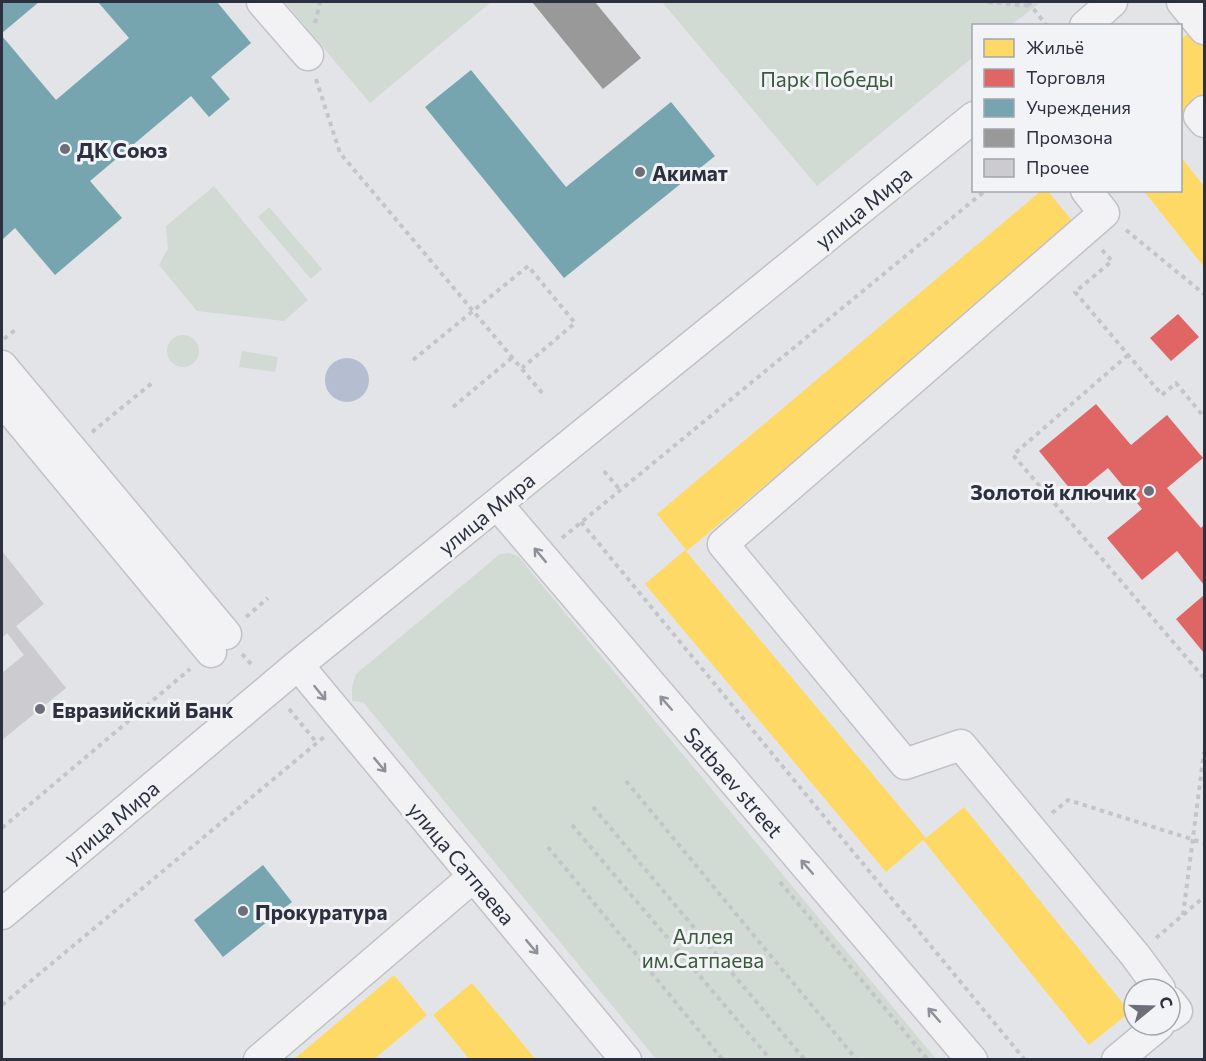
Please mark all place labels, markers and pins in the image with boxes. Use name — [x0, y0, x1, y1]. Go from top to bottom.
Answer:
place label: ДК Союз — [77, 137, 167, 162]
marker: ДК Союз — [58, 142, 72, 156]
place label: Акимат — [652, 160, 728, 185]
marker: Акимат — [633, 165, 647, 179]
place label: Золотой ключик — [970, 479, 1137, 504]
marker: Золотой ключик — [1142, 484, 1156, 498]
place label: Евразийский Банк — [52, 697, 233, 722]
marker: Евразийский Банк — [33, 702, 47, 716]
place label: Прокуратура — [255, 899, 387, 924]
marker: Прокуратура — [236, 904, 250, 918]

